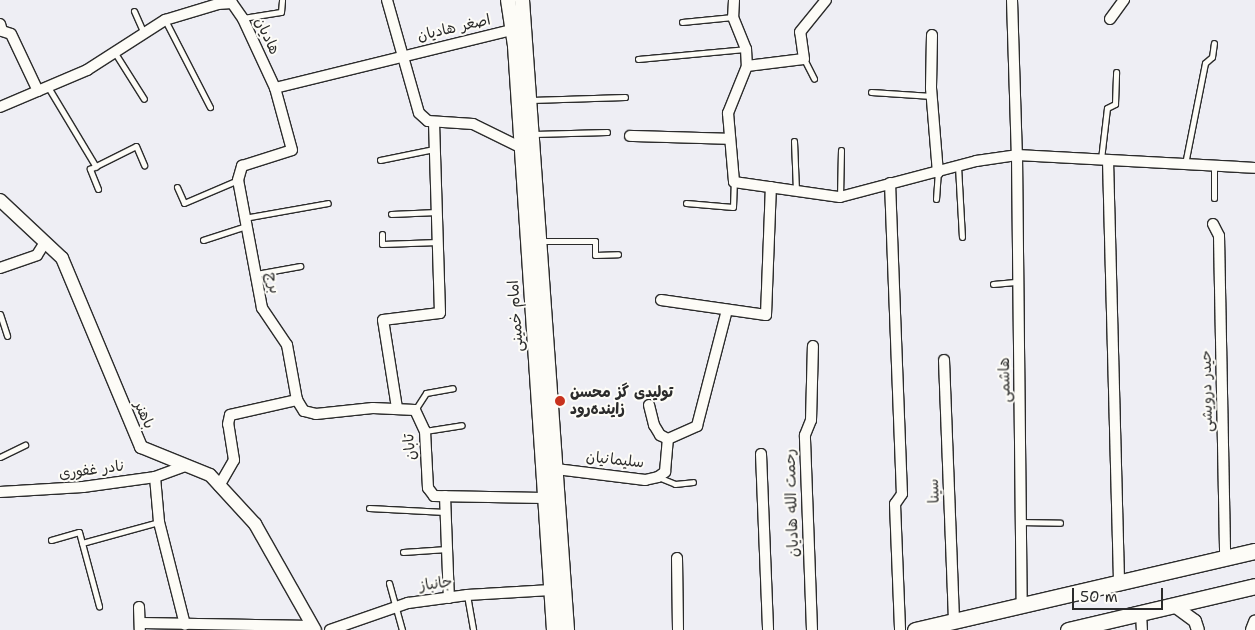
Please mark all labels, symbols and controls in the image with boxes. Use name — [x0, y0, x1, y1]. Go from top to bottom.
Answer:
street label: اصغر هادیان — [416, 11, 492, 45]
street label: هادیان — [251, 14, 283, 58]
street label: برج — [262, 271, 284, 295]
street label: امام خمینی — [505, 280, 527, 352]
street label: حیدر درویشی — [1197, 350, 1217, 432]
street label: هاشمی — [996, 357, 1014, 403]
place label: تولیدی گز محسن زاینده‌رود — [570, 383, 673, 418]
marker: تولیدی گز محسن زاینده‌رود — [554, 395, 566, 407]
street label: باهنر — [130, 398, 158, 432]
street label: تابان — [400, 433, 420, 461]
street label: سلیمانیان — [585, 448, 645, 472]
street label: رحمت الله هادیان — [781, 448, 803, 558]
street label: نادر غفوری — [58, 457, 126, 483]
street label: سینا — [925, 478, 943, 504]
street label: جانباز — [418, 573, 454, 595]
scale bar — [1075, 578, 1166, 610]
text: 50 m — [1080, 587, 1118, 607]

